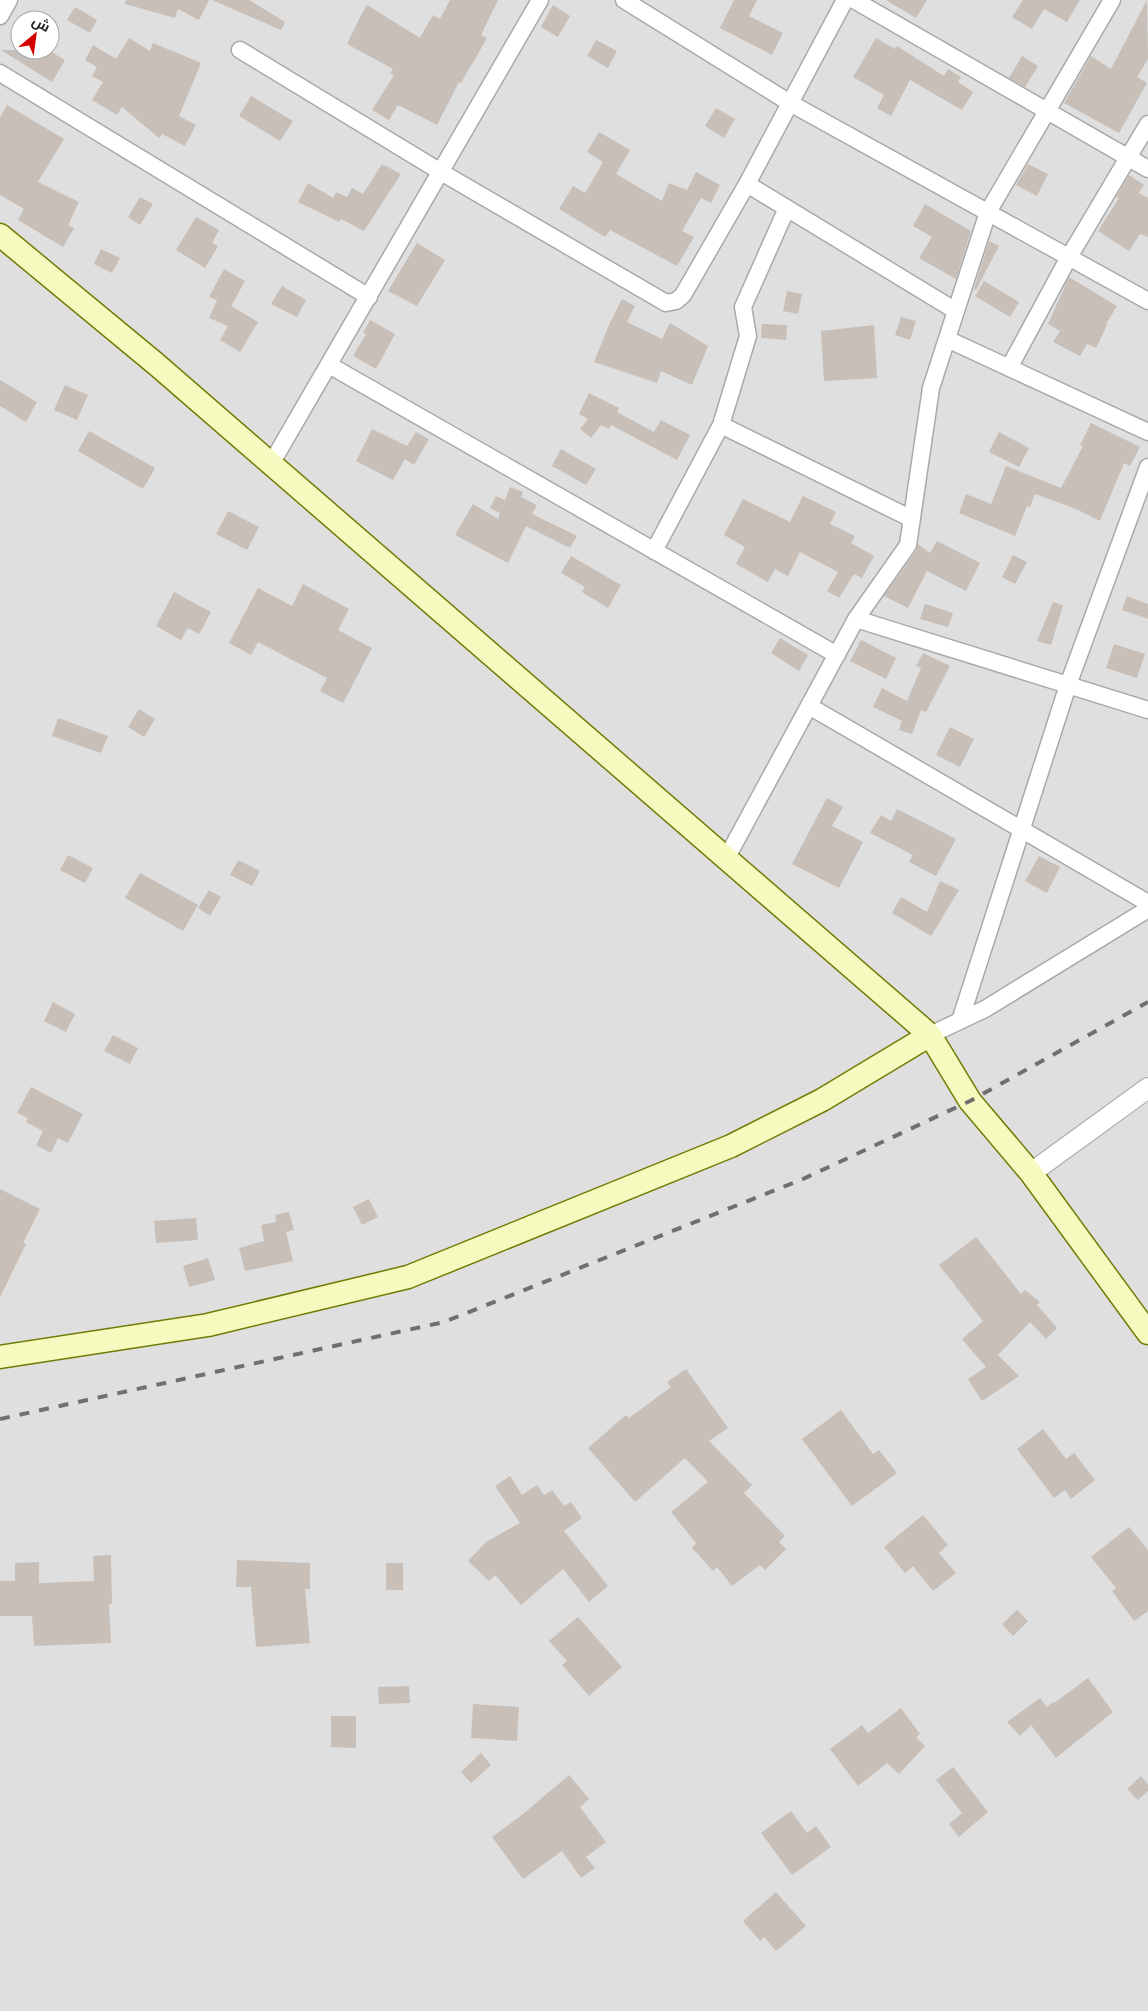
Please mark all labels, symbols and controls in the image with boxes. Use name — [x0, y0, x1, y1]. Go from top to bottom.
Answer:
north arrow — [10, 10, 60, 60]
text: ش — [29, 11, 54, 36]

